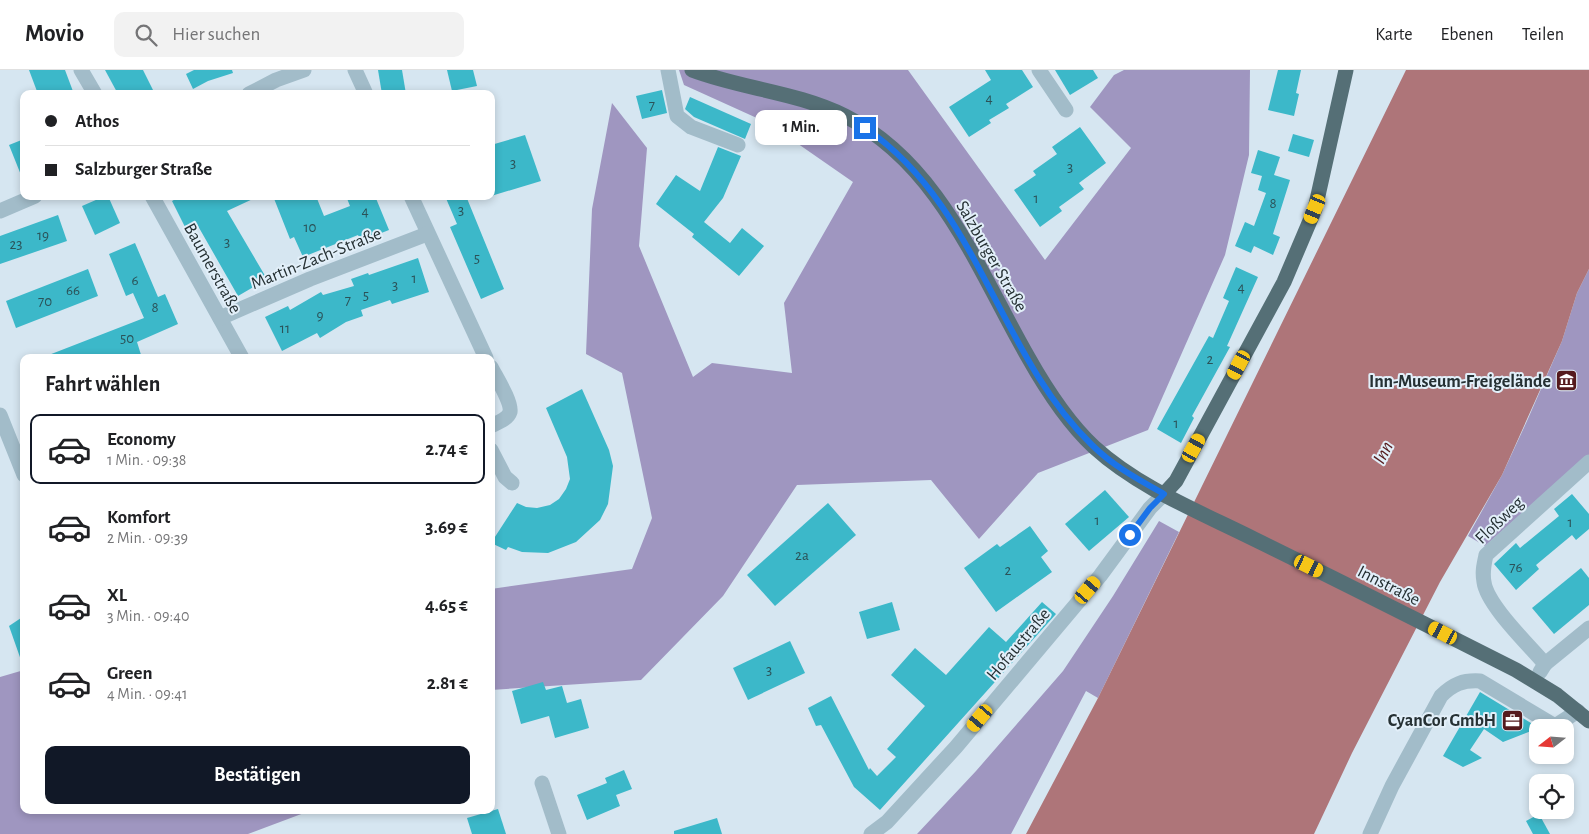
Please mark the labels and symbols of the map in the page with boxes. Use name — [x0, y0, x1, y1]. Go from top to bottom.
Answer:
house number: 4 — [985, 91, 993, 106]
house number: 7 — [649, 98, 655, 113]
callout: 1 Min. — [755, 110, 848, 146]
route end — [854, 117, 876, 139]
house number: 3 — [510, 156, 516, 171]
house number: 3 — [1067, 160, 1073, 175]
house number: 1 — [1033, 191, 1039, 206]
car — [1302, 192, 1327, 226]
house number: 8 — [1269, 196, 1277, 211]
street label: Salzburger Straße — [952, 198, 1030, 315]
house number: 3 — [458, 203, 464, 218]
house number: 4 — [361, 204, 369, 219]
street label: Baumerstraße — [180, 220, 244, 317]
house number: 10 — [303, 220, 317, 235]
street label: Martin-Zach-Straße — [249, 225, 384, 293]
house number: 19 — [37, 228, 49, 243]
house number: 3 — [224, 235, 230, 250]
house number: 23 — [9, 237, 23, 252]
house number: 5 — [474, 251, 480, 266]
house number: 1 — [411, 271, 417, 286]
house number: 6 — [131, 273, 139, 288]
house number: 3 — [392, 278, 398, 293]
house number: 4 — [1237, 280, 1245, 295]
house number: 66 — [66, 283, 80, 298]
house number: 5 — [363, 288, 369, 303]
house number: 7 — [345, 293, 351, 308]
house number: 70 — [38, 294, 52, 309]
house number: 8 — [151, 300, 159, 315]
house number: 9 — [316, 308, 324, 323]
house number: 11 — [280, 321, 290, 336]
house number: 50 — [120, 331, 134, 346]
car — [1225, 348, 1252, 382]
house number: 2 — [1207, 352, 1214, 367]
museum icon: Inn-Museum-Freigelände — [1555, 369, 1579, 393]
place label: Inn-Museum-Freigelände — [1369, 373, 1551, 391]
house number: 1 — [1173, 416, 1179, 431]
car — [1180, 431, 1207, 465]
water label: Inn — [1370, 438, 1397, 467]
street label: Floßweg — [1472, 493, 1528, 548]
house number: 1 — [1094, 513, 1100, 528]
house number: 1 — [1567, 515, 1573, 530]
route start — [1119, 524, 1141, 546]
house number: 2a — [795, 548, 809, 563]
car — [1292, 553, 1325, 579]
house number: 76 — [1509, 560, 1523, 575]
house number: 2 — [1005, 563, 1012, 578]
street label: Innstraße — [1354, 563, 1423, 609]
car — [1072, 574, 1103, 606]
street label: Hofaustraße — [984, 605, 1054, 684]
car — [1426, 620, 1459, 646]
house number: 3 — [766, 663, 772, 678]
car — [964, 702, 995, 734]
office icon: CyanCor GmbH — [1500, 708, 1524, 732]
place label: CyanCor GmbH — [1388, 712, 1496, 730]
north arrow — [1529, 719, 1574, 764]

